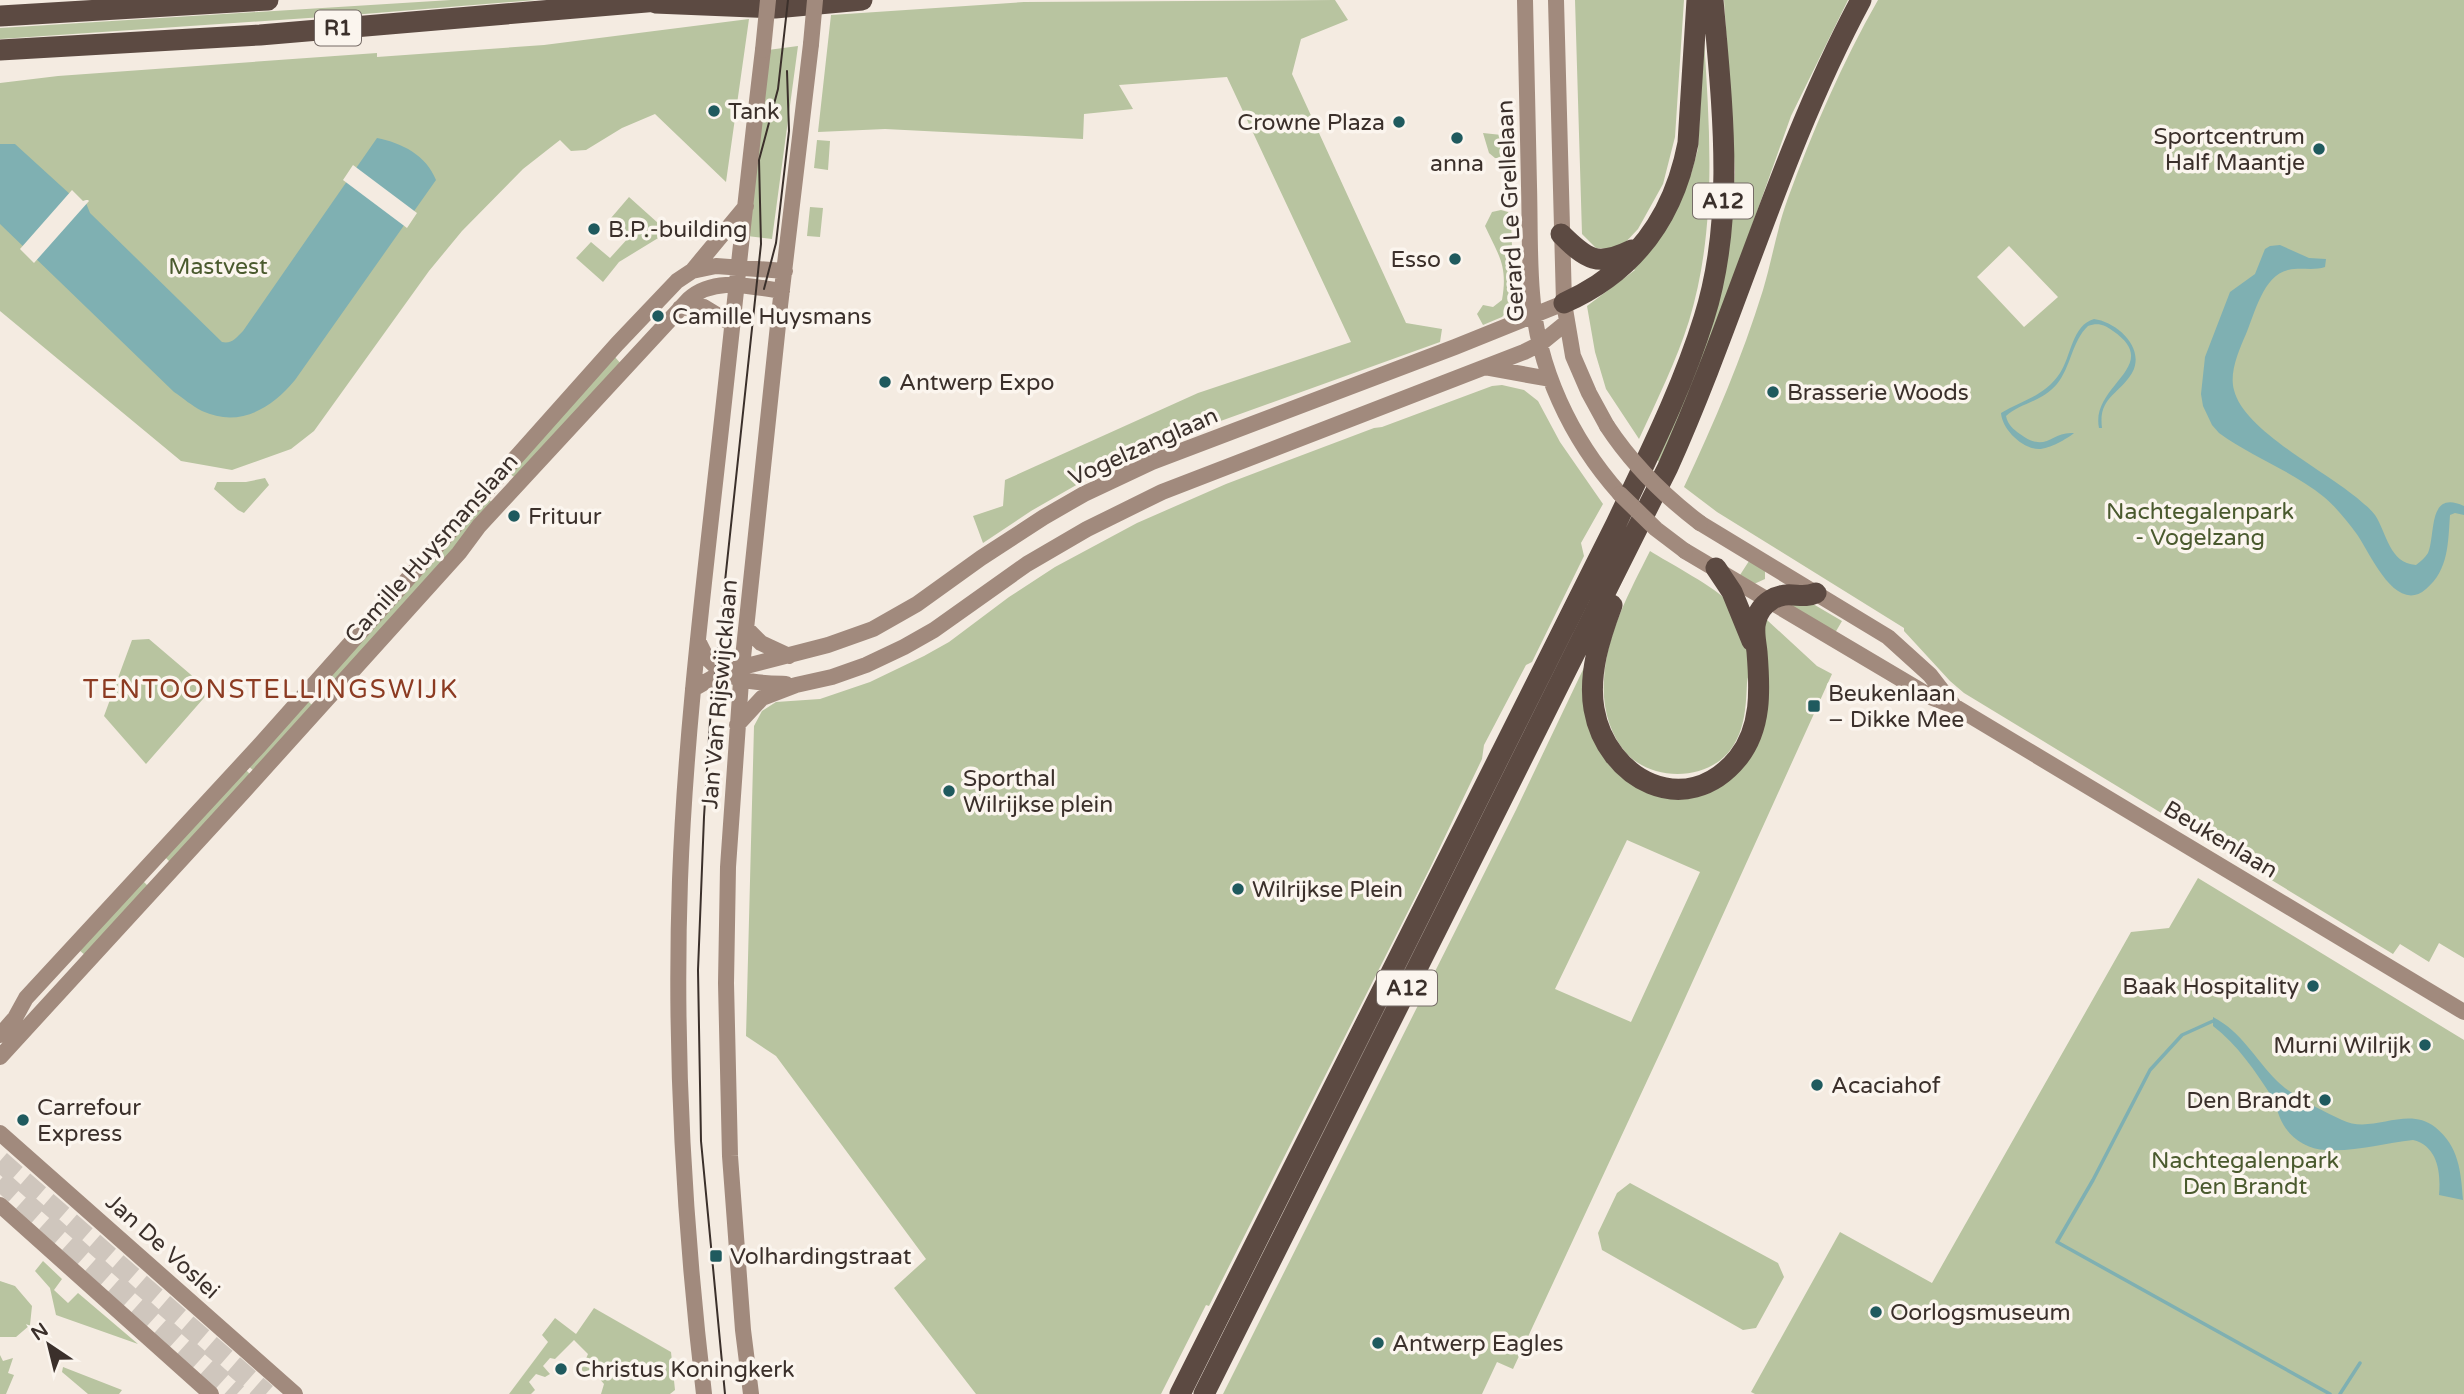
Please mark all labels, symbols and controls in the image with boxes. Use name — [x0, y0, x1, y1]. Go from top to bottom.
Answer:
road number: R1 — [315, 10, 361, 46]
place label: Tank — [728, 98, 780, 126]
street label: Gerard Le Grellelaan — [1491, 99, 1531, 323]
marker: Tank — [706, 103, 722, 119]
place label: Crowne Plaza — [1237, 109, 1385, 137]
marker: Crowne Plaza — [1391, 114, 1407, 130]
place label: Sportcentrum Half Maantje — [2153, 123, 2305, 177]
marker: anna — [1449, 130, 1465, 146]
marker: Sportcentrum Half Maantje — [2311, 141, 2327, 157]
place label: anna — [1430, 150, 1484, 178]
road number: A12 — [1693, 184, 1753, 218]
place label: B.P.-building — [608, 216, 748, 244]
marker: B.P.-building — [586, 221, 602, 237]
place label: Esso — [1390, 246, 1441, 274]
marker: Esso — [1447, 251, 1463, 267]
park label: Mastvest — [168, 253, 268, 281]
place label: Camille Huysmans — [672, 303, 872, 331]
marker: Camille Huysmans — [650, 308, 666, 324]
place label: Antwerp Expo — [899, 369, 1054, 397]
marker: Antwerp Expo — [877, 374, 893, 390]
place label: Brasserie Woods — [1787, 379, 1969, 407]
marker: Brasserie Woods — [1765, 384, 1781, 400]
street label: Vogelzanglaan — [1064, 401, 1222, 492]
street label: Camille Huysmanslaan — [339, 448, 524, 649]
park label: Nachtegalenpark - Vogelzang — [2106, 498, 2294, 552]
place label: Frituur — [528, 503, 602, 531]
marker: Frituur — [506, 508, 522, 524]
street label: Jan Van Rijswijcklaan — [696, 578, 744, 810]
district label: TENTOONSTELLINGSWIJK — [83, 674, 459, 705]
place label: Beukenlaan – Dikke Mee — [1828, 680, 1964, 734]
marker: Beukenlaan – Dikke Mee — [1806, 698, 1822, 714]
place label: Sporthal Wilrijkse plein — [963, 765, 1113, 819]
marker: Sporthal Wilrijkse plein — [941, 783, 957, 799]
street label: Beukenlaan — [2159, 795, 2282, 885]
place label: Wilrijkse Plein — [1252, 876, 1403, 904]
marker: Wilrijkse Plein — [1230, 881, 1246, 897]
road number: A12 — [1377, 970, 1437, 1006]
place label: Baak Hospitality — [2122, 973, 2299, 1001]
marker: Baak Hospitality — [2305, 978, 2321, 994]
place label: Murni Wilrijk — [2273, 1032, 2411, 1060]
marker: Murni Wilrijk — [2417, 1037, 2433, 1053]
place label: Acaciahof — [1831, 1072, 1941, 1100]
marker: Acaciahof — [1809, 1077, 1825, 1093]
place label: Den Brandt — [2186, 1087, 2311, 1115]
marker: Den Brandt — [2317, 1092, 2333, 1108]
place label: Carrefour Express — [37, 1094, 141, 1148]
marker: Carrefour Express — [15, 1112, 31, 1128]
park label: Nachtegalenpark Den Brandt — [2151, 1147, 2339, 1201]
street label: Jan De Voslei — [100, 1188, 225, 1305]
place label: Volhardingstraat — [730, 1243, 912, 1271]
marker: Volhardingstraat — [708, 1248, 724, 1264]
place label: Oorlogsmuseum — [1890, 1299, 2071, 1327]
marker: Oorlogsmuseum — [1868, 1304, 1884, 1320]
north arrow — [14, 1310, 84, 1380]
text: N — [27, 1319, 52, 1345]
place label: Antwerp Eagles — [1392, 1330, 1564, 1358]
marker: Antwerp Eagles — [1370, 1335, 1386, 1351]
place label: Christus Koningkerk — [575, 1356, 795, 1384]
marker: Christus Koningkerk — [553, 1361, 569, 1377]

